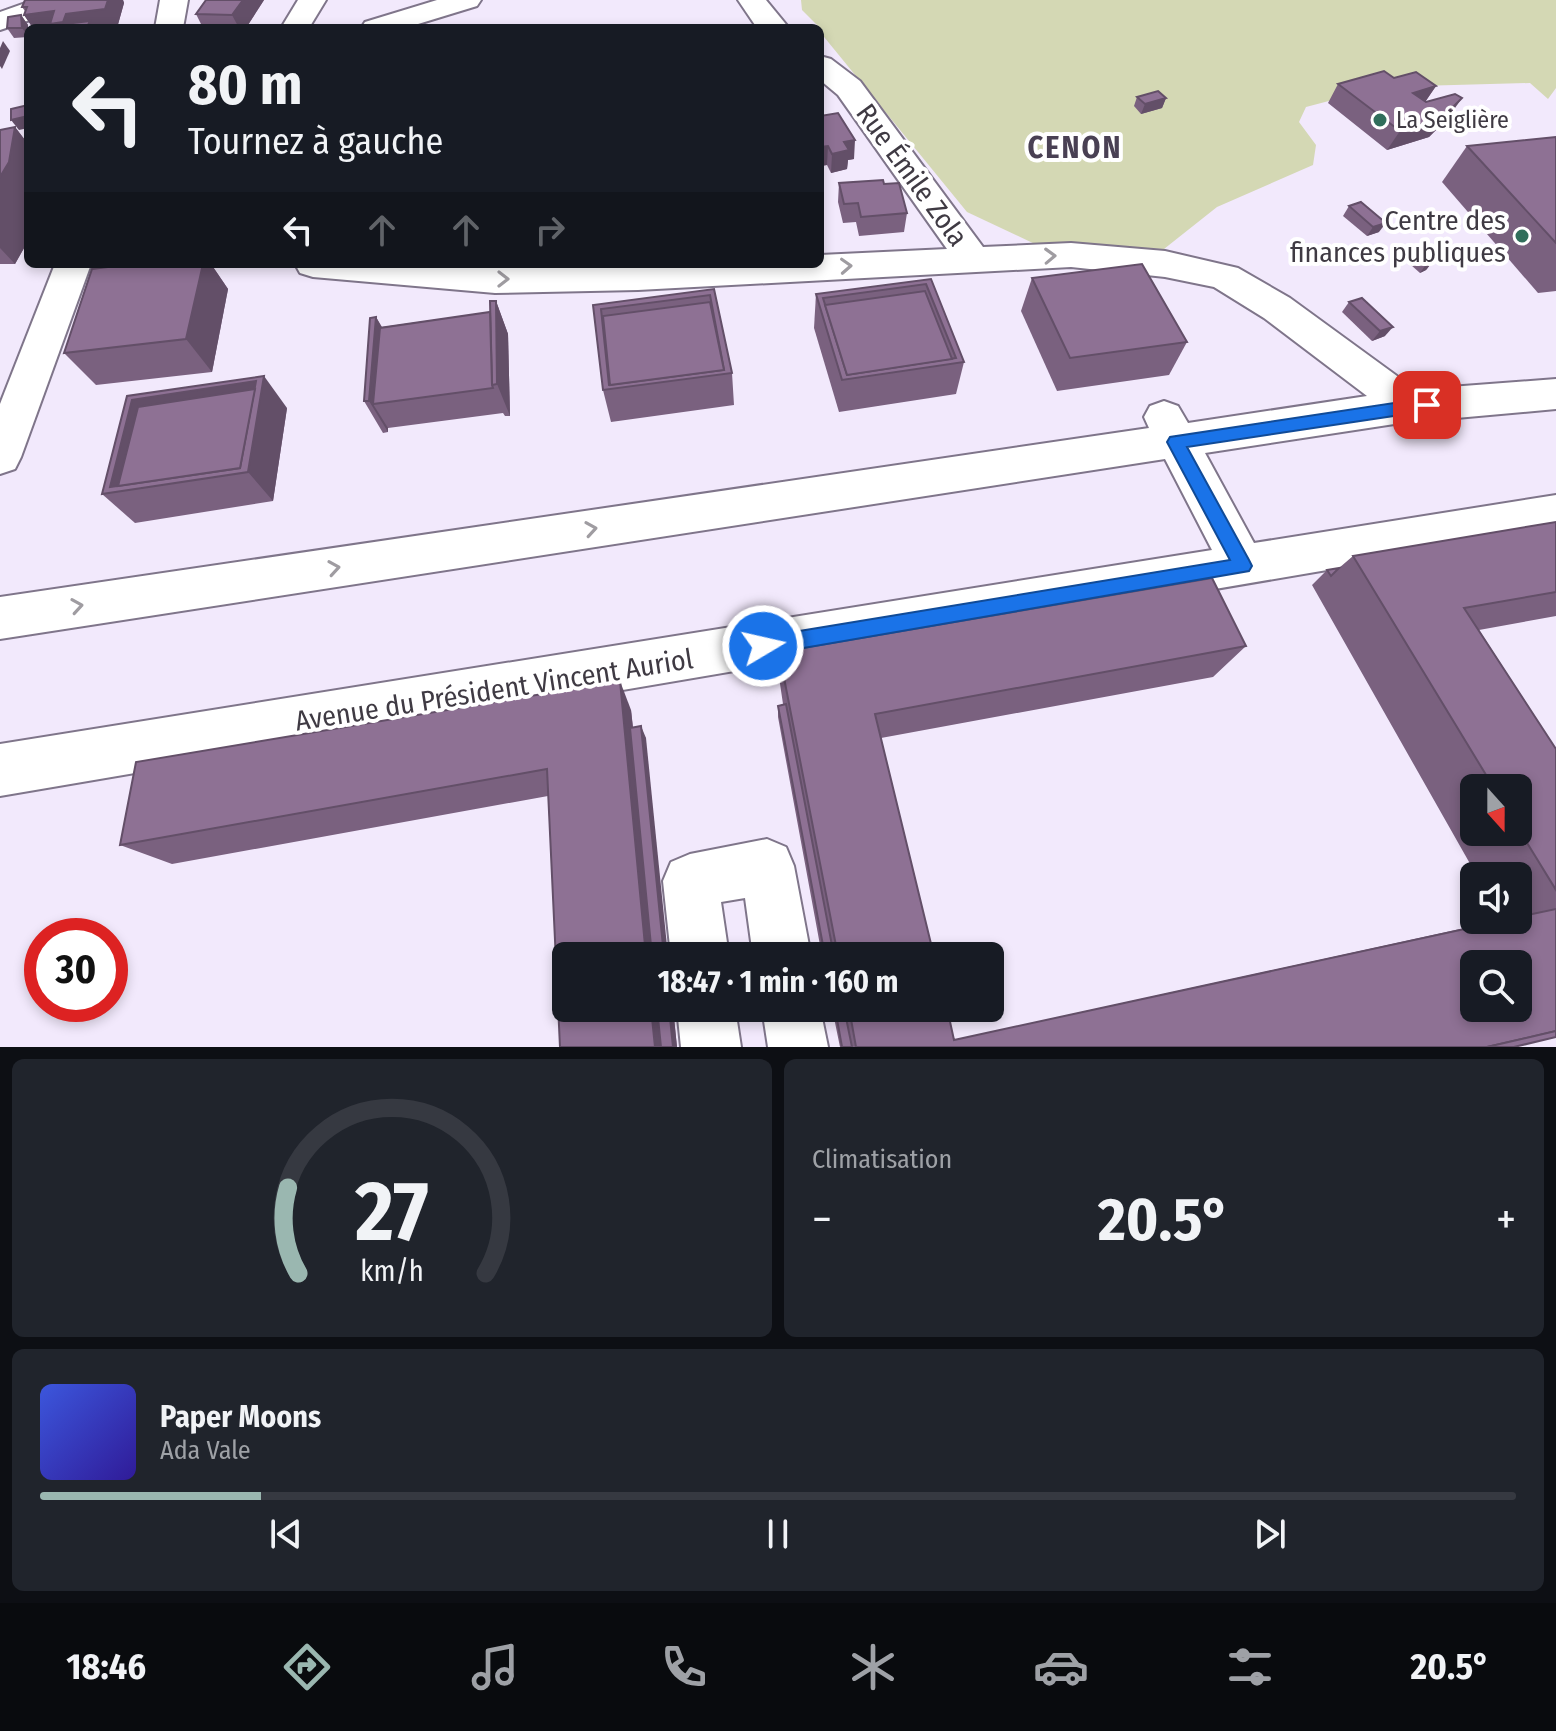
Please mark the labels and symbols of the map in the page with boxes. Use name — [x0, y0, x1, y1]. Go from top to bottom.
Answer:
street label: Rue Émile Zola — [849, 97, 975, 253]
place label: La Seiglière — [1396, 106, 1509, 134]
marker: La Seiglière — [1371, 111, 1389, 129]
district label: CENON — [1028, 130, 1122, 166]
place label: Centre des finances publiques — [1290, 204, 1506, 269]
marker: Centre des finances publiques — [1513, 227, 1531, 245]
one-way arrow — [1044, 247, 1057, 264]
one-way arrow — [840, 258, 853, 275]
one-way arrow — [497, 270, 510, 288]
pin — [1393, 371, 1461, 439]
one-way arrow — [585, 521, 598, 538]
one-way arrow — [327, 560, 341, 577]
one-way arrow — [70, 598, 84, 615]
position arrow — [721, 604, 805, 688]
street label: Avenue du Président Vincent Auriol — [293, 642, 695, 738]
north arrow — [1460, 774, 1532, 846]
speed limit sign: 30 — [24, 918, 128, 1022]

